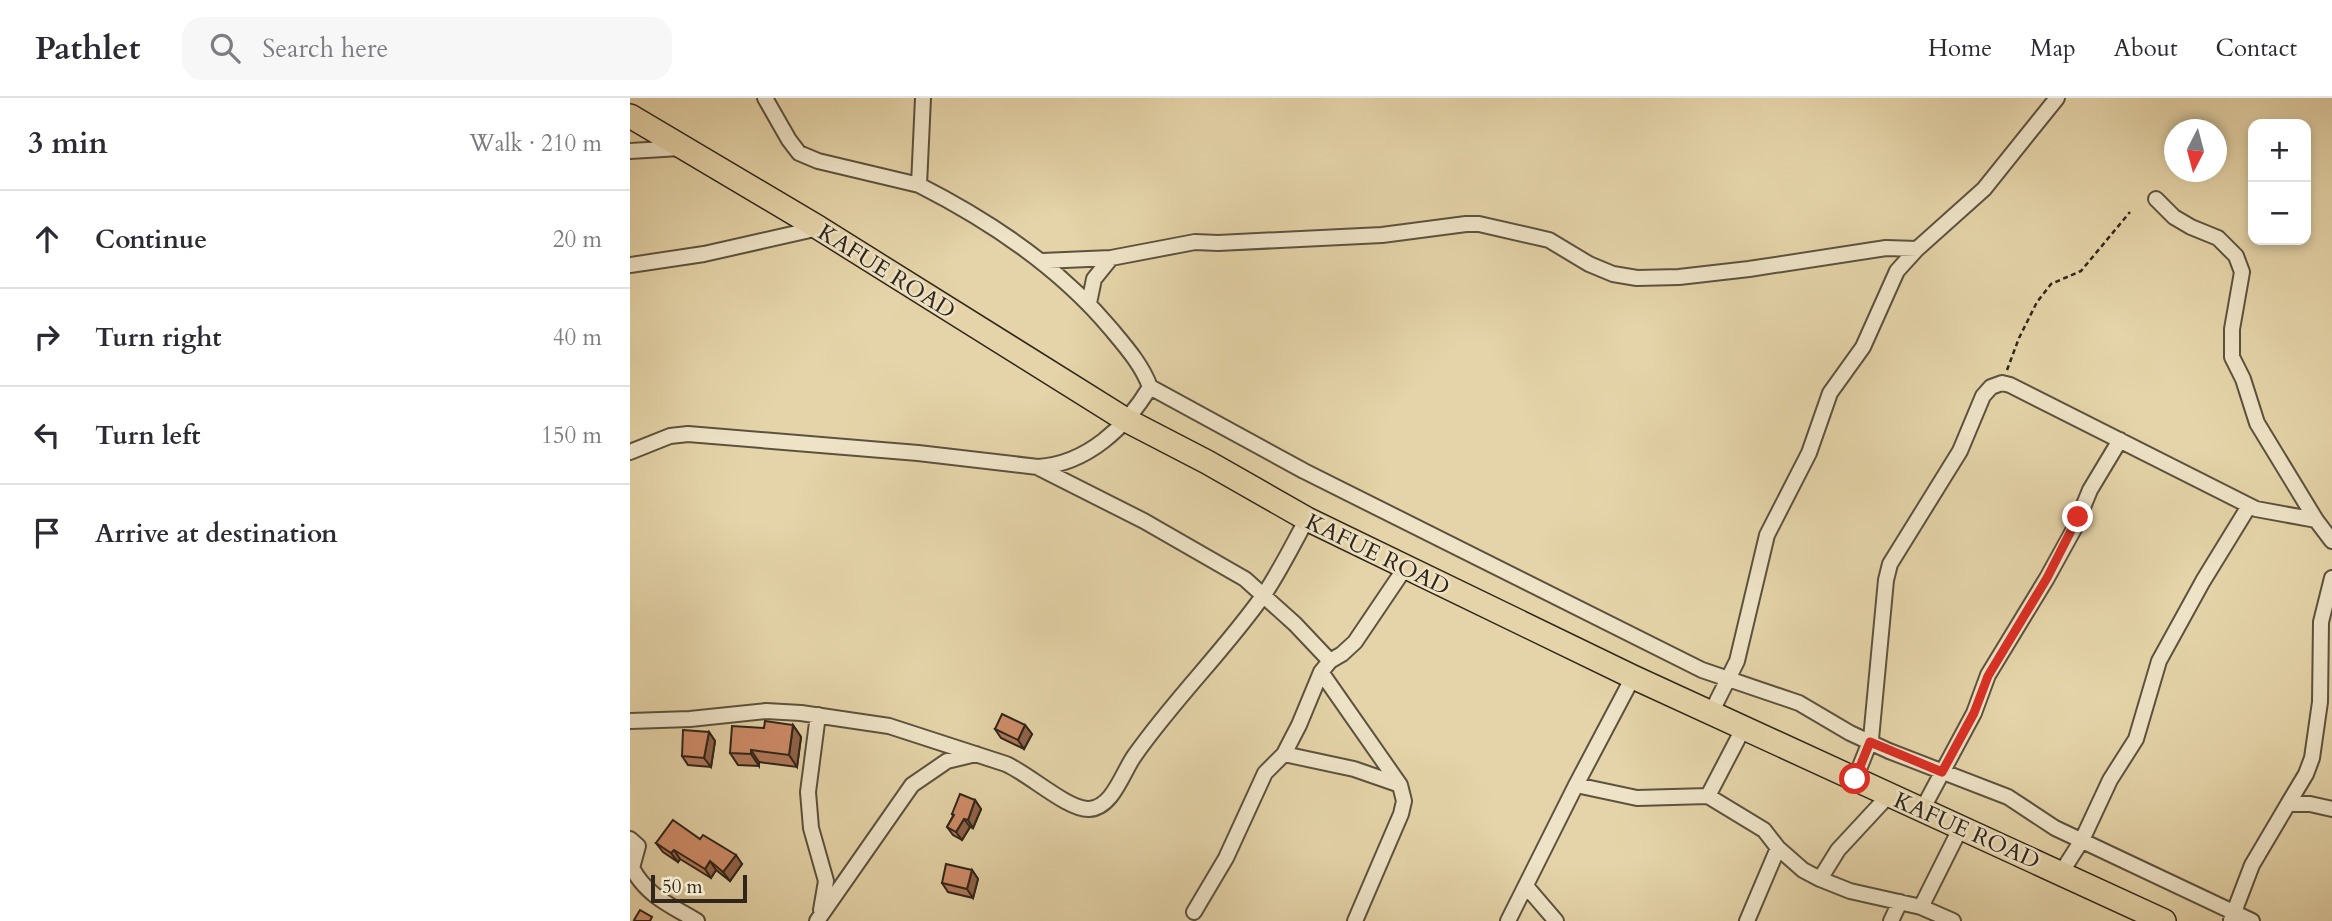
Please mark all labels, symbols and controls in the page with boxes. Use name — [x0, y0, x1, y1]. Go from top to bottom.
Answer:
search box — [182, 17, 672, 80]
text: Pathlet — [35, 26, 140, 71]
icon: search — [206, 29, 244, 67]
text: Search here — [262, 31, 388, 66]
text: Home — [1928, 32, 1992, 65]
text: Map — [2030, 32, 2076, 65]
text: About — [2114, 32, 2178, 65]
text: Contact — [2216, 32, 2297, 65]
north arrow — [2164, 119, 2227, 182]
map controls — [2248, 119, 2311, 245]
button: + — [2248, 119, 2311, 182]
text: 3 min — [28, 123, 108, 164]
text: Walk · 210 m — [469, 128, 602, 159]
button: − — [2248, 182, 2311, 245]
street label: KAFUE ROAD — [812, 217, 961, 326]
icon: ahead — [28, 220, 66, 258]
text: Continue — [95, 222, 207, 257]
text: 20 m — [553, 224, 602, 255]
icon: right — [28, 318, 66, 356]
text: Turn right — [95, 320, 222, 355]
text: 40 m — [553, 322, 602, 353]
icon: left — [28, 416, 66, 454]
text: Turn left — [95, 418, 200, 453]
text: 150 m — [541, 420, 602, 451]
route end — [2062, 501, 2093, 532]
street label: KAFUE ROAD — [1301, 506, 1455, 603]
icon: arrive — [28, 514, 66, 552]
text: Arrive at destination — [95, 516, 338, 551]
route start — [1839, 763, 1870, 794]
street label: KAFUE ROAD — [1889, 784, 2045, 876]
scale bar — [651, 872, 747, 904]
text: 50 m — [662, 874, 703, 900]

